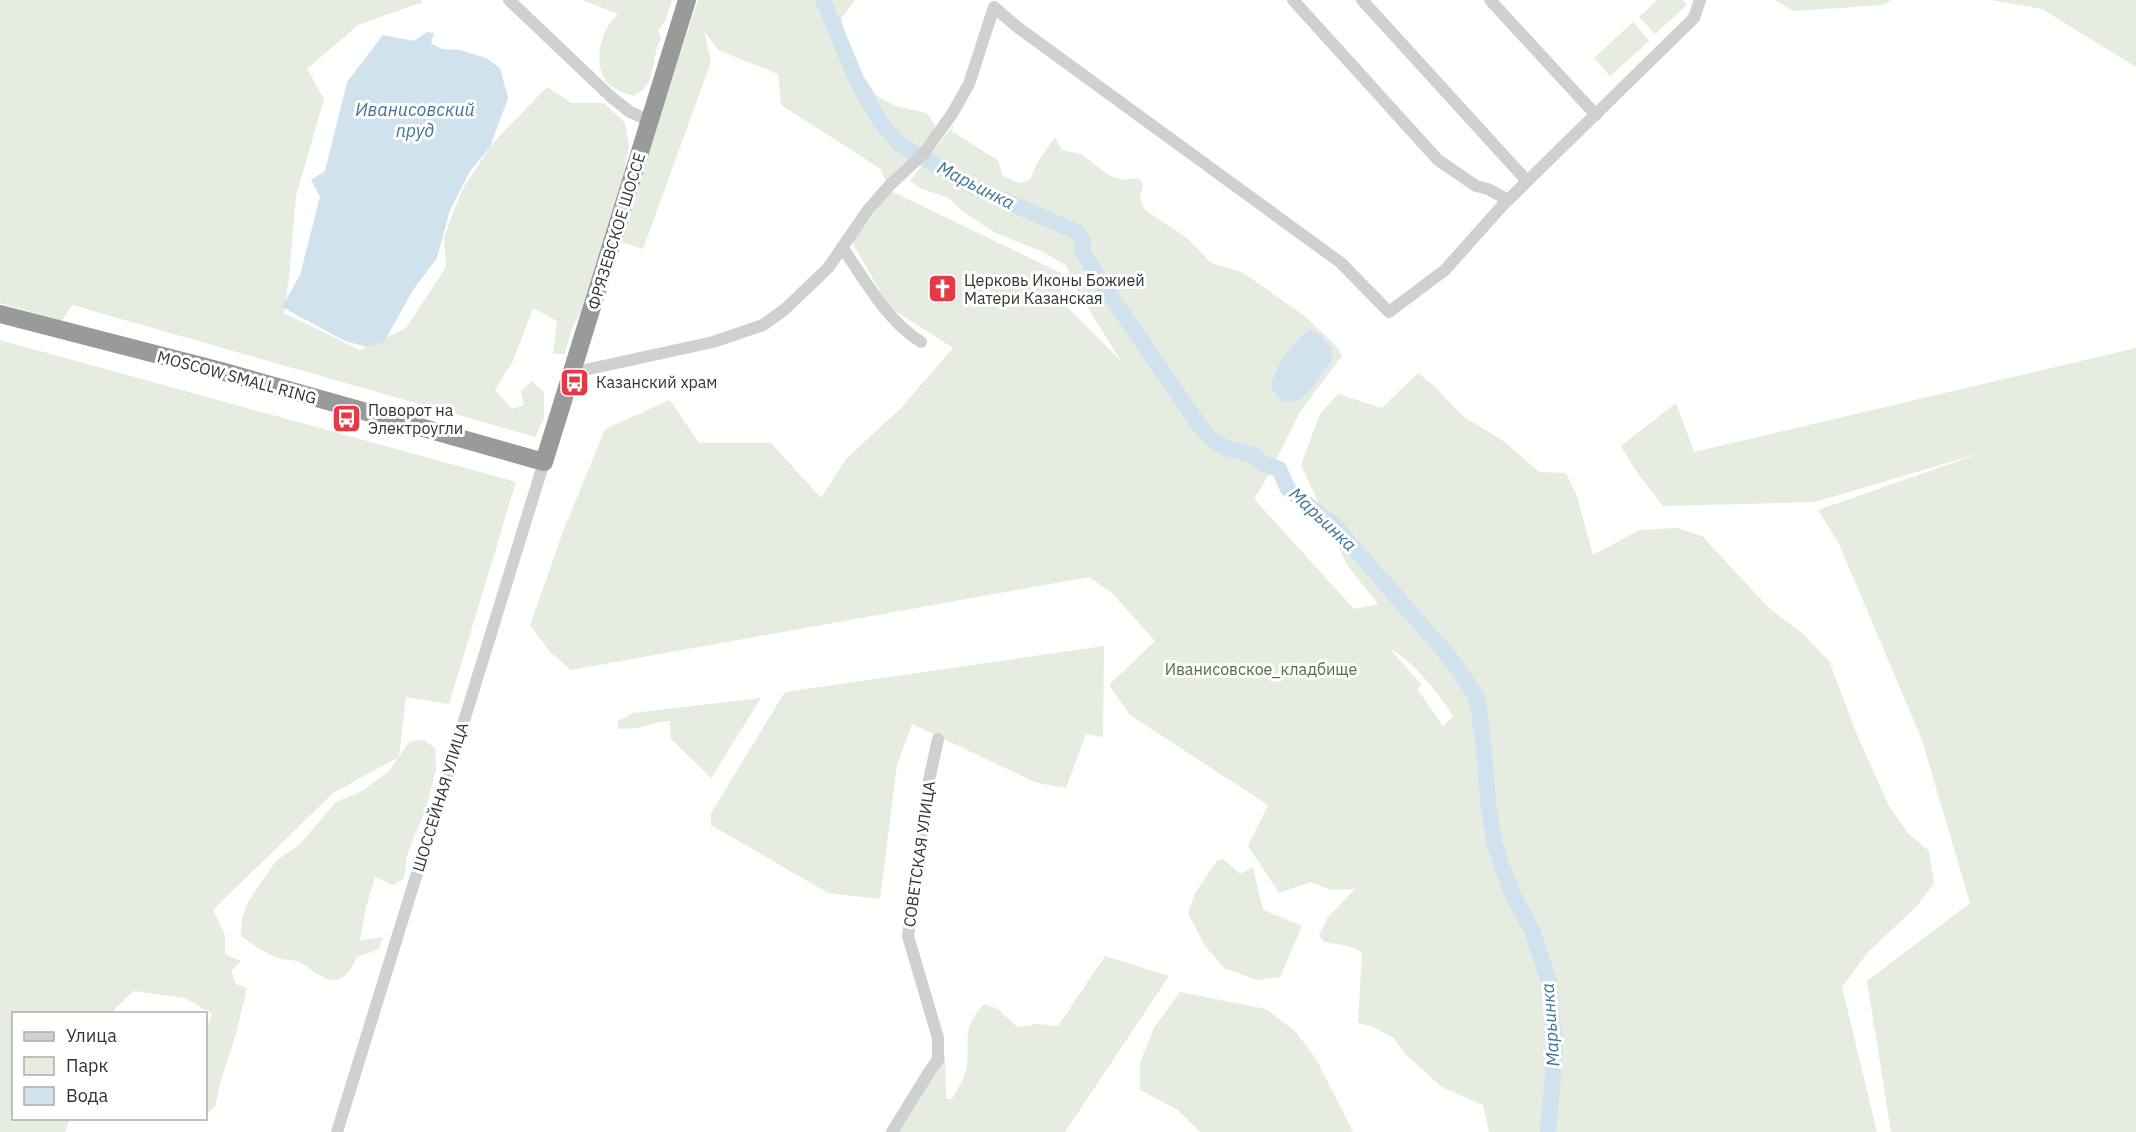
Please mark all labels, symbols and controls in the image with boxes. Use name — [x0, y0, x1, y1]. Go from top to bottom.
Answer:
water label: Иванисовский пруд — [355, 98, 475, 142]
street label: ФРЯЗЕВСКОЕ ШОССЕ — [583, 150, 649, 312]
water label: Марьинка — [933, 156, 1019, 214]
place label: Церковь Иконы Божией Матери Казанская — [964, 270, 1145, 308]
church icon: Церковь Иконы Божией Матери Казанская — [927, 273, 959, 305]
street label: MOSCOW SMALL RING — [155, 346, 319, 408]
bus stop icon: Казанский храм — [559, 366, 591, 398]
place label: Казанский храм — [596, 372, 717, 392]
place label: Поворот на Электроугли — [368, 400, 463, 438]
bus stop icon: Поворот на Электроугли — [331, 403, 363, 435]
water label: Марьинка — [1285, 482, 1361, 556]
park label: Иванисовское_кладбище — [1165, 659, 1358, 679]
street label: ШОССЕЙНАЯ УЛИЦА — [408, 720, 472, 874]
street label: СОВЕТСКАЯ УЛИЦА — [899, 780, 939, 928]
water label: Марьинка — [1536, 982, 1564, 1068]
legend — [12, 1012, 207, 1120]
text: Улица — [66, 1024, 117, 1047]
text: Парк — [66, 1054, 109, 1077]
text: Вода — [66, 1084, 109, 1107]

